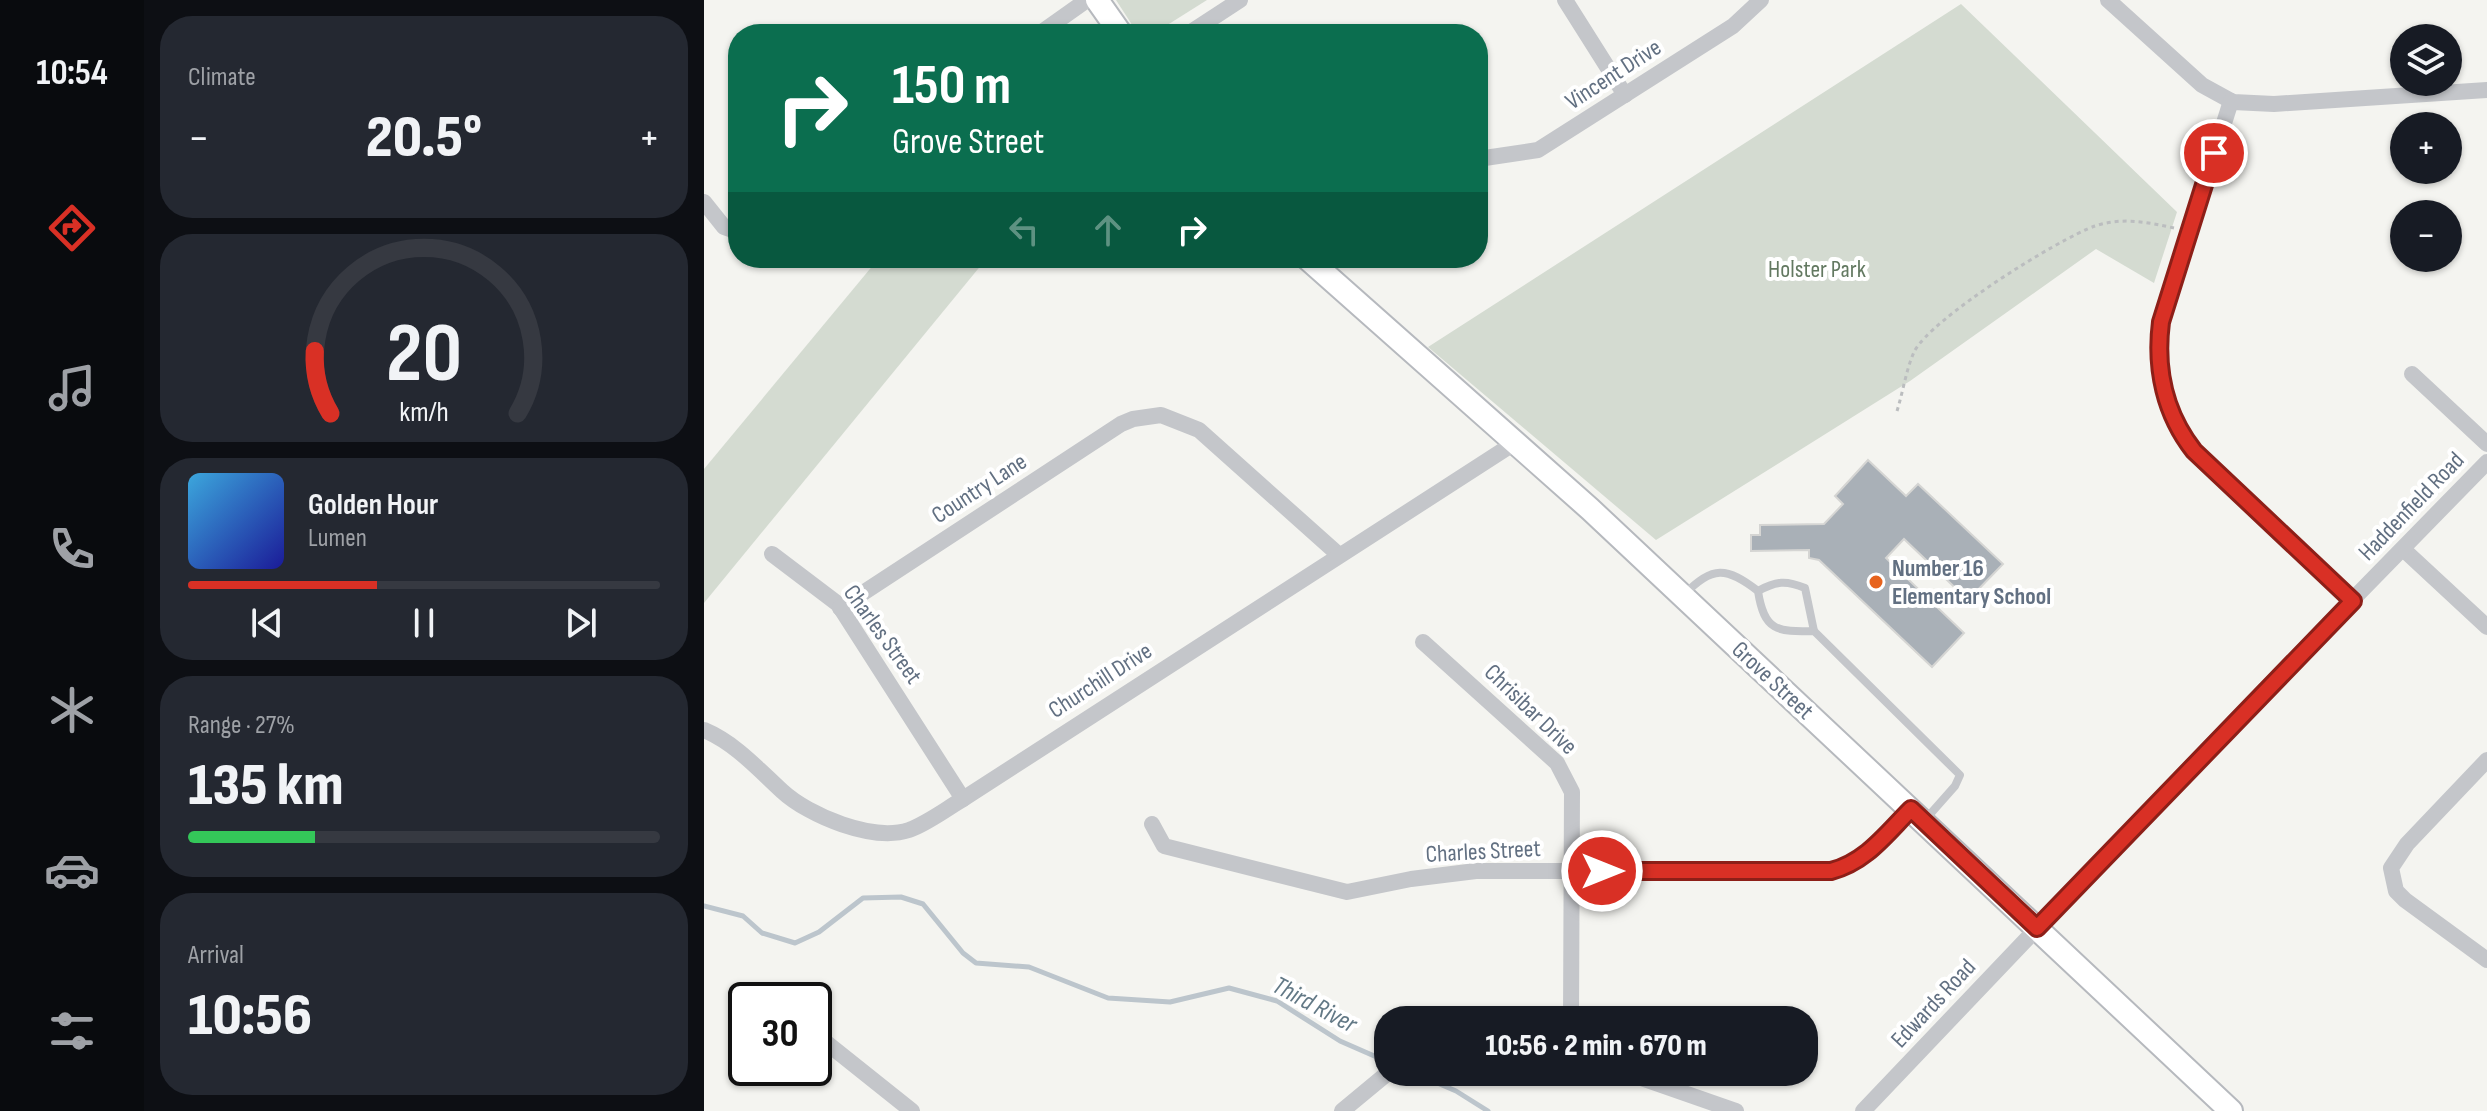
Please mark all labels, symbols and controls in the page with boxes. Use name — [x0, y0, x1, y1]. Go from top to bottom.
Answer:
map controls — [2390, 24, 2462, 272]
button: layers — [2390, 24, 2462, 96]
street label: Vincent Drive — [1560, 33, 1667, 116]
text: 10:54 — [36, 52, 108, 95]
text: 150 m — [892, 53, 1011, 120]
icon: right — [760, 56, 864, 160]
text: Climate — [188, 62, 256, 93]
text: 20.5° — [366, 102, 482, 174]
text: − — [188, 112, 210, 165]
text: + — [638, 112, 660, 165]
button: + — [2390, 112, 2462, 184]
pin — [2180, 119, 2248, 187]
text: Grove Street — [892, 121, 1044, 164]
icon: arrive — [2192, 131, 2236, 175]
icon: directions — [44, 200, 100, 256]
button: − — [2390, 200, 2462, 272]
icon: left — [1002, 208, 1046, 252]
icon: ahead — [1086, 208, 1130, 252]
icon: right — [1170, 208, 1214, 252]
park label: Holster Park — [1768, 255, 1866, 284]
text: 20 — [386, 304, 462, 404]
icon: music — [44, 360, 100, 416]
text: km/h — [399, 395, 449, 430]
street label: Haddenfield Road — [2352, 446, 2470, 567]
street label: Country Lane — [926, 447, 1032, 530]
text: Golden Hour — [308, 487, 438, 523]
icon: phone — [44, 521, 100, 577]
text: Lumen — [308, 523, 367, 554]
place label: Number 16 Elementary School — [1892, 554, 2051, 611]
marker: Number 16 Elementary School — [1867, 573, 1885, 591]
street label: Charles Street — [837, 579, 928, 689]
icon: previous — [245, 601, 289, 645]
icon: pause — [402, 601, 446, 645]
icon: next — [559, 601, 603, 645]
street label: Grove Street — [1726, 635, 1820, 726]
street label: Churchill Drive — [1043, 636, 1157, 725]
street label: Chrisibar Drive — [1478, 658, 1583, 761]
icon: climate — [44, 682, 100, 738]
text: Range · 27% — [188, 710, 295, 741]
text: 135 km — [188, 750, 344, 822]
position arrow — [1560, 829, 1644, 913]
street label: Charles Street — [1425, 834, 1541, 869]
icon: car — [44, 842, 100, 898]
text: Arrival — [188, 940, 244, 971]
street label: Edwards Road — [1885, 953, 1982, 1054]
water label: Third River — [1267, 970, 1363, 1041]
text: 10:56 — [188, 980, 312, 1052]
speed limit sign: 30 — [728, 982, 832, 1086]
icon: filters — [44, 1003, 100, 1059]
text: 10:56 · 2 min · 670 m — [1485, 1028, 1707, 1064]

